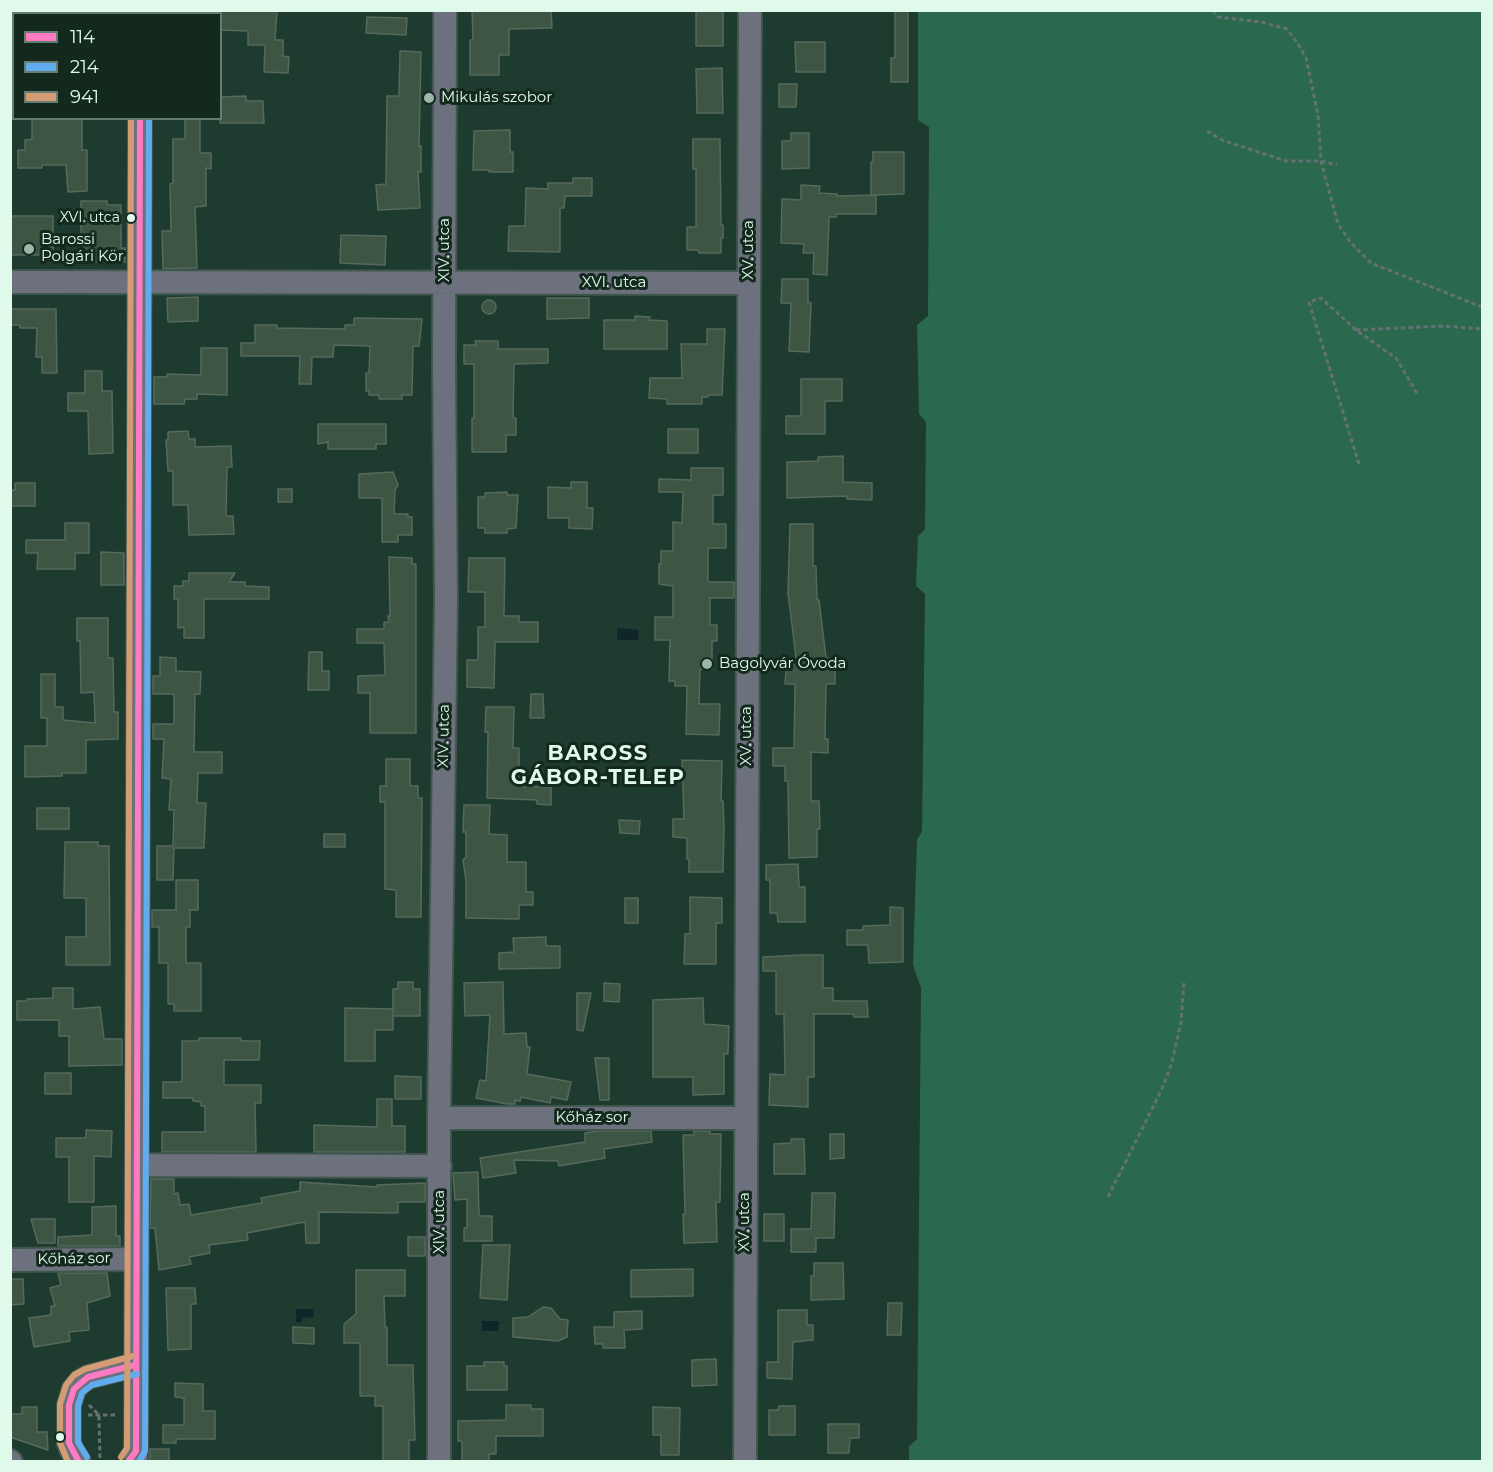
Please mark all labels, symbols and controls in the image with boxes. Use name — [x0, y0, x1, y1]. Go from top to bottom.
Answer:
legend — [12, 12, 222, 120]
text: 114 — [70, 26, 95, 48]
text: 214 — [70, 56, 99, 78]
text: 941 — [70, 86, 99, 108]
place label: Mikulás szobor — [441, 89, 552, 107]
marker: Mikulás szobor — [422, 91, 436, 105]
place label: XVI. utca — [60, 210, 120, 226]
marker: XVI. utca — [125, 212, 137, 224]
street label: XIV. utca — [436, 218, 454, 282]
street label: XV. utca — [740, 220, 758, 280]
place label: Barossi Polgári Kör — [41, 231, 124, 266]
marker: Barossi Polgári Kör — [22, 242, 36, 256]
street label: XVI. utca — [582, 274, 646, 292]
place label: Bagolyvár Óvoda — [719, 655, 846, 673]
marker: Bagolyvár Óvoda — [700, 657, 714, 671]
street label: XIV. utca — [434, 704, 454, 768]
street label: XV. utca — [738, 706, 756, 766]
district label: BAROSS GÁBOR-TELEP — [511, 741, 685, 791]
street label: Kőház sor — [555, 1109, 629, 1127]
street label: XIV. utca — [431, 1190, 449, 1254]
street label: XV. utca — [736, 1192, 754, 1252]
street label: Kőház sor — [37, 1249, 111, 1269]
unlabelled marker — [54, 1431, 66, 1443]

